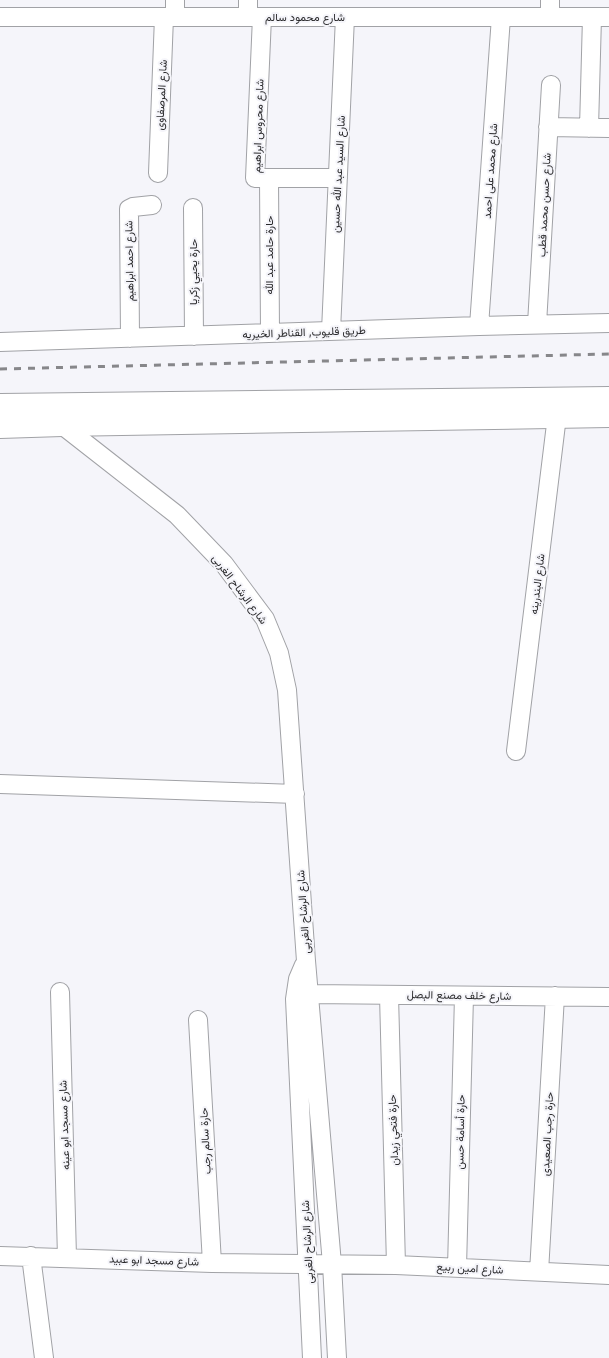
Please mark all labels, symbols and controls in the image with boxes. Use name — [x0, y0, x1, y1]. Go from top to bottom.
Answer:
street label: شارع محمود سالم — [265, 10, 345, 25]
street label: شارع المرصفاوى — [152, 59, 171, 131]
street label: شارع محروس ابراهيم — [249, 78, 268, 173]
street label: شارع السيد عبد الله حسين — [328, 115, 349, 233]
street label: شارع محمد على احمد — [480, 123, 501, 219]
street label: شارع حسن محمد قطب — [534, 152, 555, 257]
street label: حارة حامد عبد الله — [262, 216, 276, 294]
street label: شارع احمد ابراهيم — [121, 220, 138, 302]
street label: حارة يحيي زكريا — [186, 239, 203, 305]
street label: طريق قليوب, القناطر الخيريه — [242, 323, 366, 341]
street label: شارع الرشاح الغربى — [208, 551, 271, 628]
street label: شارع البندرينه — [526, 553, 549, 615]
street label: شارع الرشاح الغربى — [293, 869, 314, 954]
street label: شارع خلف مصنع البصل — [407, 987, 512, 1004]
street label: شارع مسجد ابو عينه — [55, 1080, 74, 1170]
street label: حارة رجب الصعيدى — [538, 1092, 556, 1176]
street label: حارة فتحي زيدان — [385, 1094, 404, 1166]
street label: حارة أسامة حسن — [452, 1095, 468, 1169]
street label: حارة سالم رجب — [196, 1107, 215, 1175]
street label: شارع الرشاح الغربى — [298, 1199, 317, 1284]
street label: شارع مسجد ابو عبيد — [109, 1251, 200, 1270]
street label: شارع امين ربيع — [436, 1259, 504, 1278]

